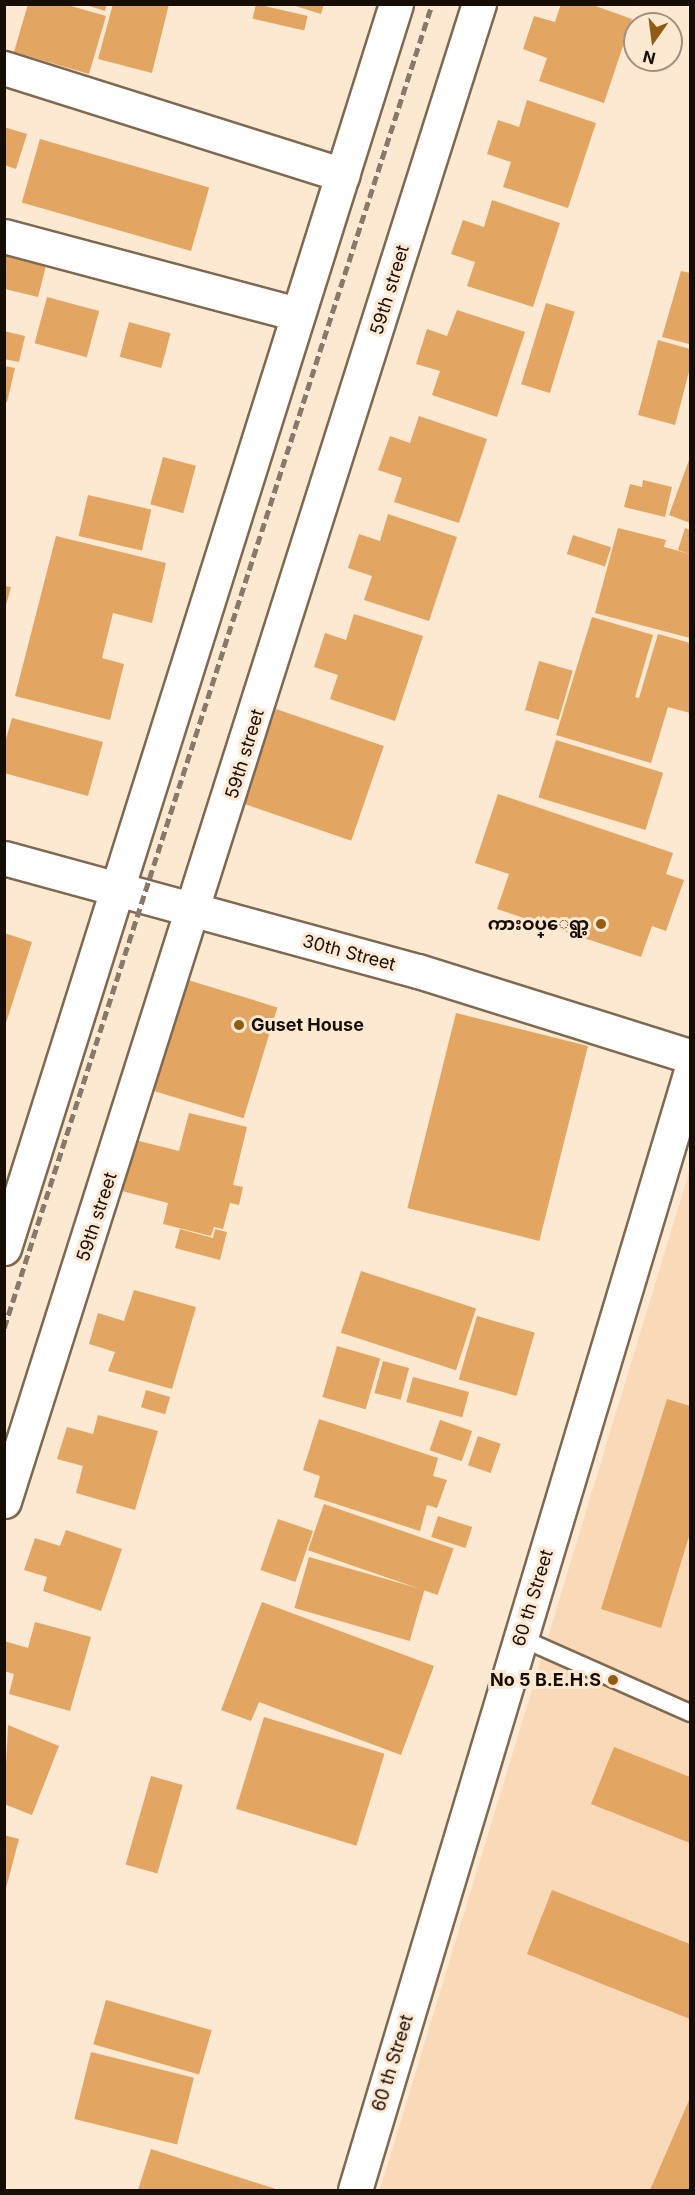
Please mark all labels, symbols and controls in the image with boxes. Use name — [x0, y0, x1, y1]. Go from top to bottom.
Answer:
north arrow — [623, 12, 683, 72]
text: N — [641, 46, 657, 69]
street label: 59th street — [366, 243, 414, 337]
street label: 59th street — [221, 707, 269, 801]
place label: ကားဝပ္ေရွာ့ — [488, 913, 589, 935]
marker: ကားဝပ္ေရွာ့ — [594, 917, 608, 931]
street label: 30th Street — [300, 930, 398, 976]
place label: Guset House — [251, 1014, 364, 1036]
marker: Guset House — [232, 1018, 246, 1032]
street label: 59th street — [72, 1170, 122, 1264]
street label: 60 th Street — [508, 1547, 558, 1649]
place label: No 5 B.E.H.S — [490, 1669, 601, 1691]
marker: No 5 B.E.H.S — [606, 1673, 620, 1687]
street label: 60 th Street — [368, 2012, 418, 2114]

